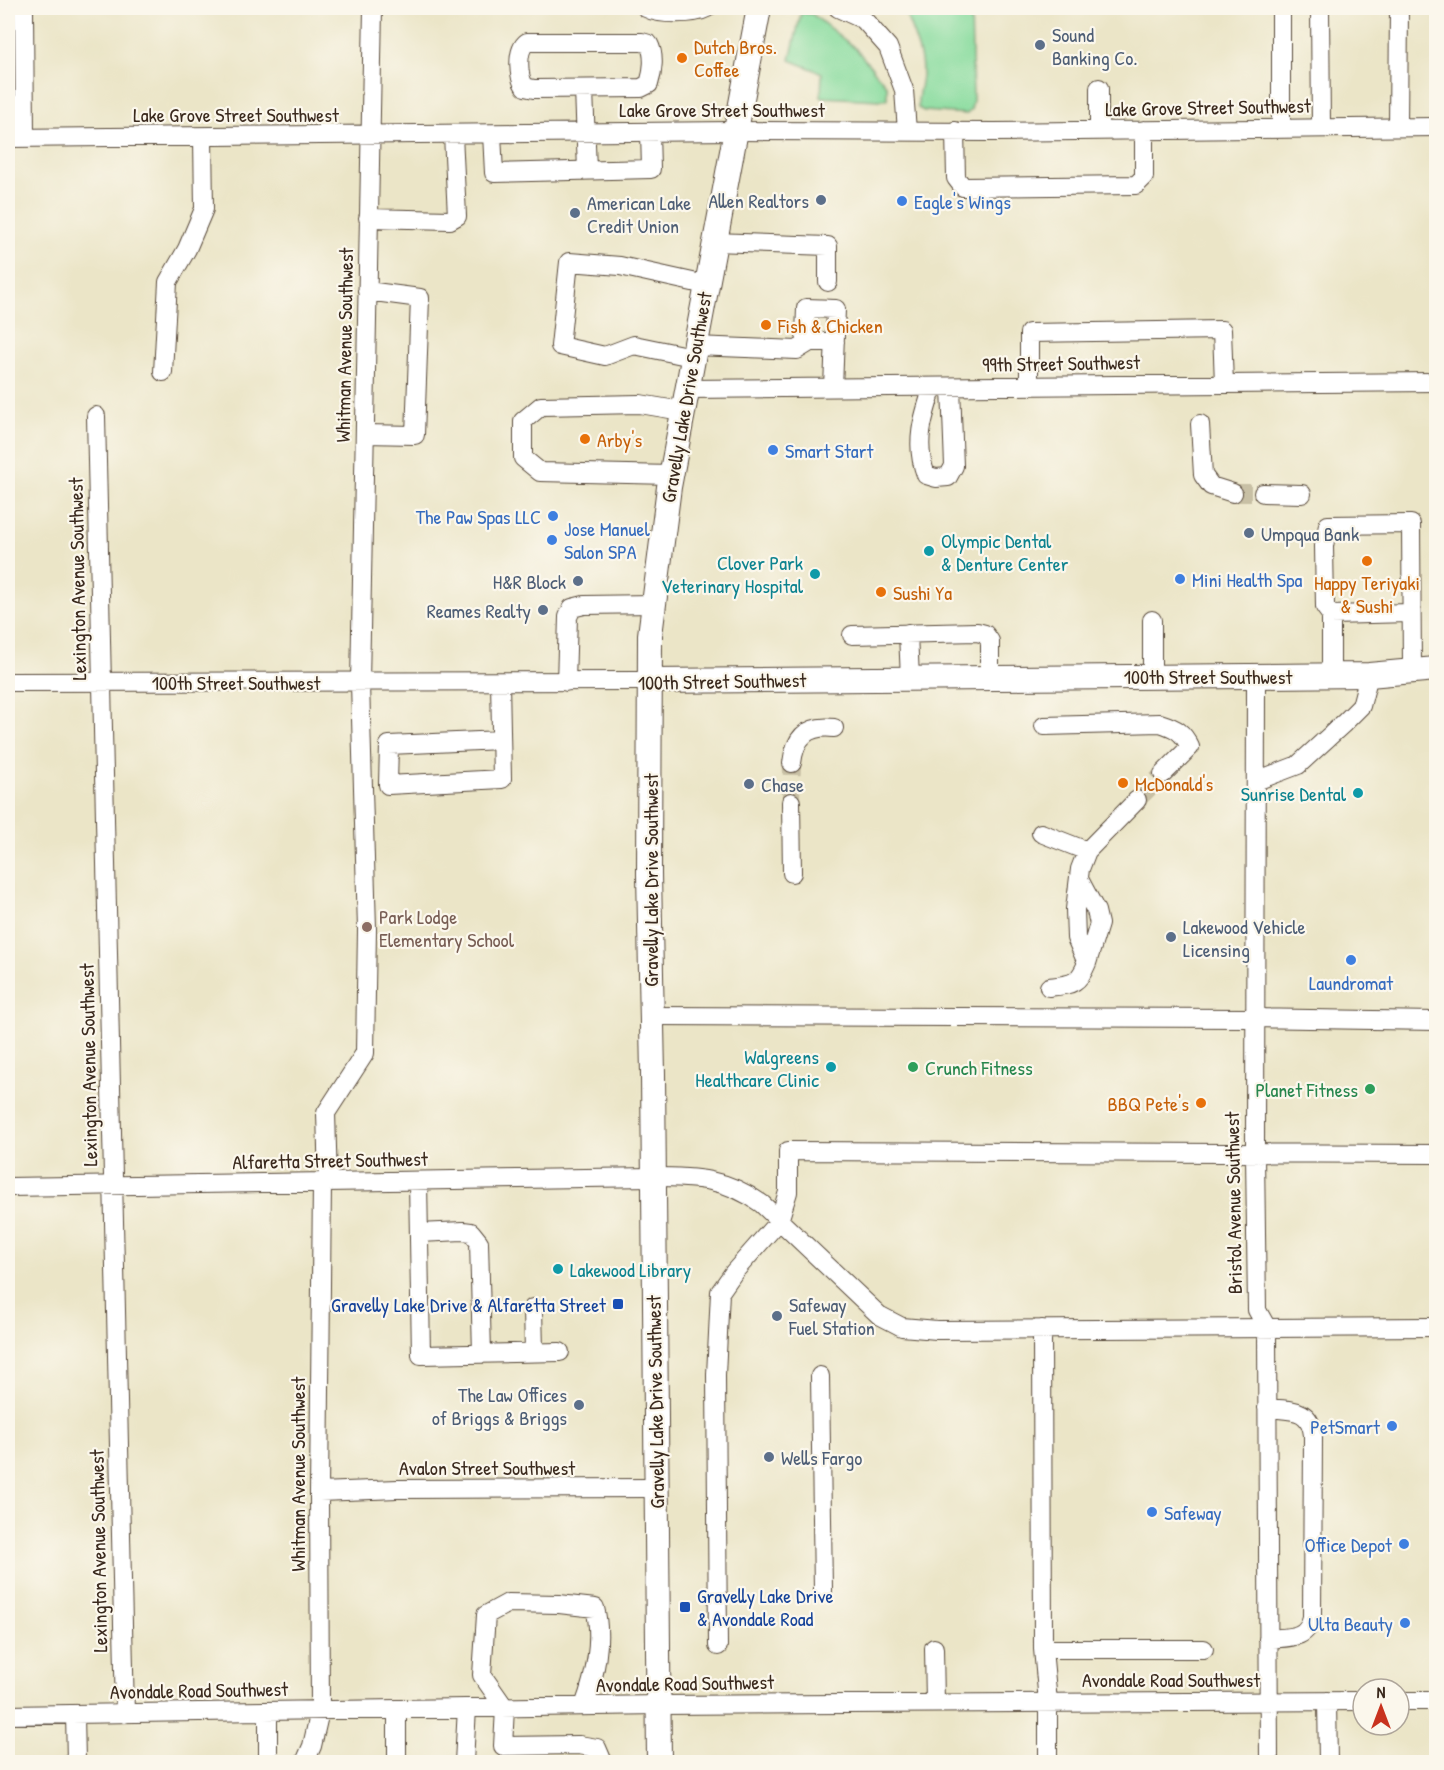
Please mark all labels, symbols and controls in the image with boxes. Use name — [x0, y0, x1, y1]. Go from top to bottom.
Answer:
place label: Sound Banking Co. — [1052, 21, 1138, 71]
place label: Dutch Bros. Coffee — [694, 33, 777, 83]
marker: Sound Banking Co. — [1033, 38, 1047, 52]
marker: Dutch Bros. Coffee — [675, 51, 689, 65]
street label: Lake Grove Street Southwest — [1105, 92, 1312, 122]
street label: Lake Grove Street Southwest — [619, 96, 826, 123]
street label: Lake Grove Street Southwest — [133, 101, 340, 128]
place label: Allen Realtors — [708, 187, 809, 214]
place label: Eagle's Wings — [914, 188, 1011, 215]
place label: American Lake Credit Union — [587, 189, 691, 239]
marker: Allen Realtors — [814, 193, 828, 207]
marker: Eagle's Wings — [895, 194, 909, 208]
marker: American Lake Credit Union — [568, 206, 582, 220]
street label: Whitman Avenue Southwest — [329, 246, 359, 443]
street label: Gravelly Lake Drive Southwest — [654, 288, 718, 504]
place label: Fish & Chicken — [777, 312, 883, 339]
marker: Fish & Chicken — [759, 318, 773, 332]
street label: 99th Street Southwest — [982, 348, 1141, 378]
place label: Arby's — [597, 426, 642, 453]
marker: Arby's — [578, 432, 592, 446]
place label: Smart Start — [785, 437, 874, 464]
marker: Smart Start — [766, 443, 780, 457]
street label: Lexington Avenue Southwest — [62, 476, 92, 681]
place label: The Paw Spas LLC — [416, 503, 541, 530]
marker: The Paw Spas LLC — [546, 509, 560, 523]
place label: Jose Manuel Salon SPA — [564, 515, 650, 565]
place label: Umpqua Bank — [1261, 520, 1359, 547]
marker: Umpqua Bank — [1242, 526, 1256, 540]
place label: Olympic Dental & Denture Center — [941, 527, 1069, 577]
marker: Jose Manuel Salon SPA — [545, 533, 559, 547]
marker: Olympic Dental & Denture Center — [922, 544, 936, 558]
place label: Clover Park Veterinary Hospital — [661, 549, 804, 599]
marker: Happy Teriyaki & Sushi — [1360, 554, 1374, 568]
place label: Mini Health Spa — [1192, 566, 1303, 593]
marker: Clover Park Veterinary Hospital — [808, 567, 822, 581]
place label: H&R Block — [493, 568, 566, 595]
place label: Happy Teriyaki & Sushi — [1314, 569, 1420, 619]
marker: Mini Health Spa — [1173, 572, 1187, 586]
marker: H&R Block — [571, 574, 585, 588]
place label: Sushi Ya — [893, 579, 952, 606]
marker: Sushi Ya — [874, 585, 888, 599]
place label: Reames Realty — [427, 597, 531, 624]
marker: Reames Realty — [536, 603, 550, 617]
street label: 100th Street Southwest — [1124, 663, 1293, 690]
street label: 100th Street Southwest — [638, 666, 808, 696]
street label: 100th Street Southwest — [152, 669, 321, 696]
place label: McDonald's — [1135, 770, 1214, 797]
place label: Chase — [761, 771, 804, 798]
street label: Gravelly Lake Drive Southwest — [637, 772, 664, 987]
marker: McDonald's — [1116, 776, 1130, 790]
marker: Chase — [742, 777, 756, 791]
place label: Sunrise Dental — [1241, 780, 1347, 807]
marker: Sunrise Dental — [1351, 786, 1365, 800]
place label: Park Lodge Elementary School — [379, 903, 515, 953]
place label: Lakewood Vehicle Licensing — [1183, 913, 1305, 963]
marker: Park Lodge Elementary School — [360, 920, 374, 934]
marker: Lakewood Vehicle Licensing — [1164, 930, 1178, 944]
marker: Laundromat — [1344, 953, 1358, 967]
street label: Lexington Avenue Southwest — [73, 962, 103, 1167]
place label: Laundromat — [1309, 969, 1394, 996]
place label: Walgreens Healthcare Clinic — [695, 1043, 819, 1093]
place label: Crunch Fitness — [925, 1054, 1033, 1081]
marker: Walgreens Healthcare Clinic — [824, 1060, 838, 1074]
marker: Crunch Fitness — [906, 1060, 920, 1074]
place label: Planet Fitness — [1255, 1076, 1358, 1103]
marker: Planet Fitness — [1363, 1082, 1377, 1096]
place label: BBQ Pete's — [1108, 1090, 1189, 1117]
marker: BBQ Pete's — [1194, 1096, 1208, 1110]
street label: Bristol Avenue Southwest — [1218, 1110, 1248, 1294]
street label: Alfaretta Street Southwest — [232, 1145, 429, 1175]
place label: Lakewood Library — [570, 1256, 691, 1283]
marker: Lakewood Library — [551, 1262, 565, 1276]
place label: Gravelly Lake Drive & Alfaretta Street — [331, 1291, 607, 1318]
place label: Safeway Fuel Station — [788, 1291, 875, 1341]
street label: Gravelly Lake Drive Southwest — [640, 1294, 670, 1509]
marker: Gravelly Lake Drive & Alfaretta Street — [611, 1297, 625, 1311]
marker: Safeway Fuel Station — [770, 1309, 784, 1323]
street label: Whitman Avenue Southwest — [284, 1375, 311, 1571]
place label: The Law Offices of Briggs & Briggs — [432, 1381, 567, 1431]
marker: The Law Offices of Briggs & Briggs — [572, 1398, 586, 1412]
place label: PetSmart — [1310, 1413, 1381, 1440]
marker: PetSmart — [1385, 1419, 1399, 1433]
place label: Wells Fargo — [781, 1444, 862, 1471]
street label: Lexington Avenue Southwest — [83, 1448, 113, 1653]
marker: Wells Fargo — [762, 1450, 776, 1464]
street label: Avalon Street Southwest — [399, 1454, 576, 1481]
place label: Safeway — [1164, 1499, 1222, 1526]
marker: Safeway — [1145, 1505, 1159, 1519]
place label: Office Depot — [1305, 1531, 1393, 1558]
marker: Office Depot — [1397, 1537, 1411, 1551]
place label: Gravelly Lake Drive & Avondale Road — [697, 1582, 834, 1632]
marker: Gravelly Lake Drive & Avondale Road — [678, 1600, 692, 1614]
place label: Ulta Beauty — [1308, 1610, 1393, 1637]
marker: Ulta Beauty — [1398, 1616, 1412, 1630]
street label: Avondale Road Southwest — [1082, 1666, 1261, 1693]
street label: Avondale Road Southwest — [596, 1668, 775, 1698]
street label: Avondale Road Southwest — [110, 1675, 289, 1705]
north arrow — [1351, 1677, 1411, 1737]
text: N — [1377, 1681, 1386, 1703]

